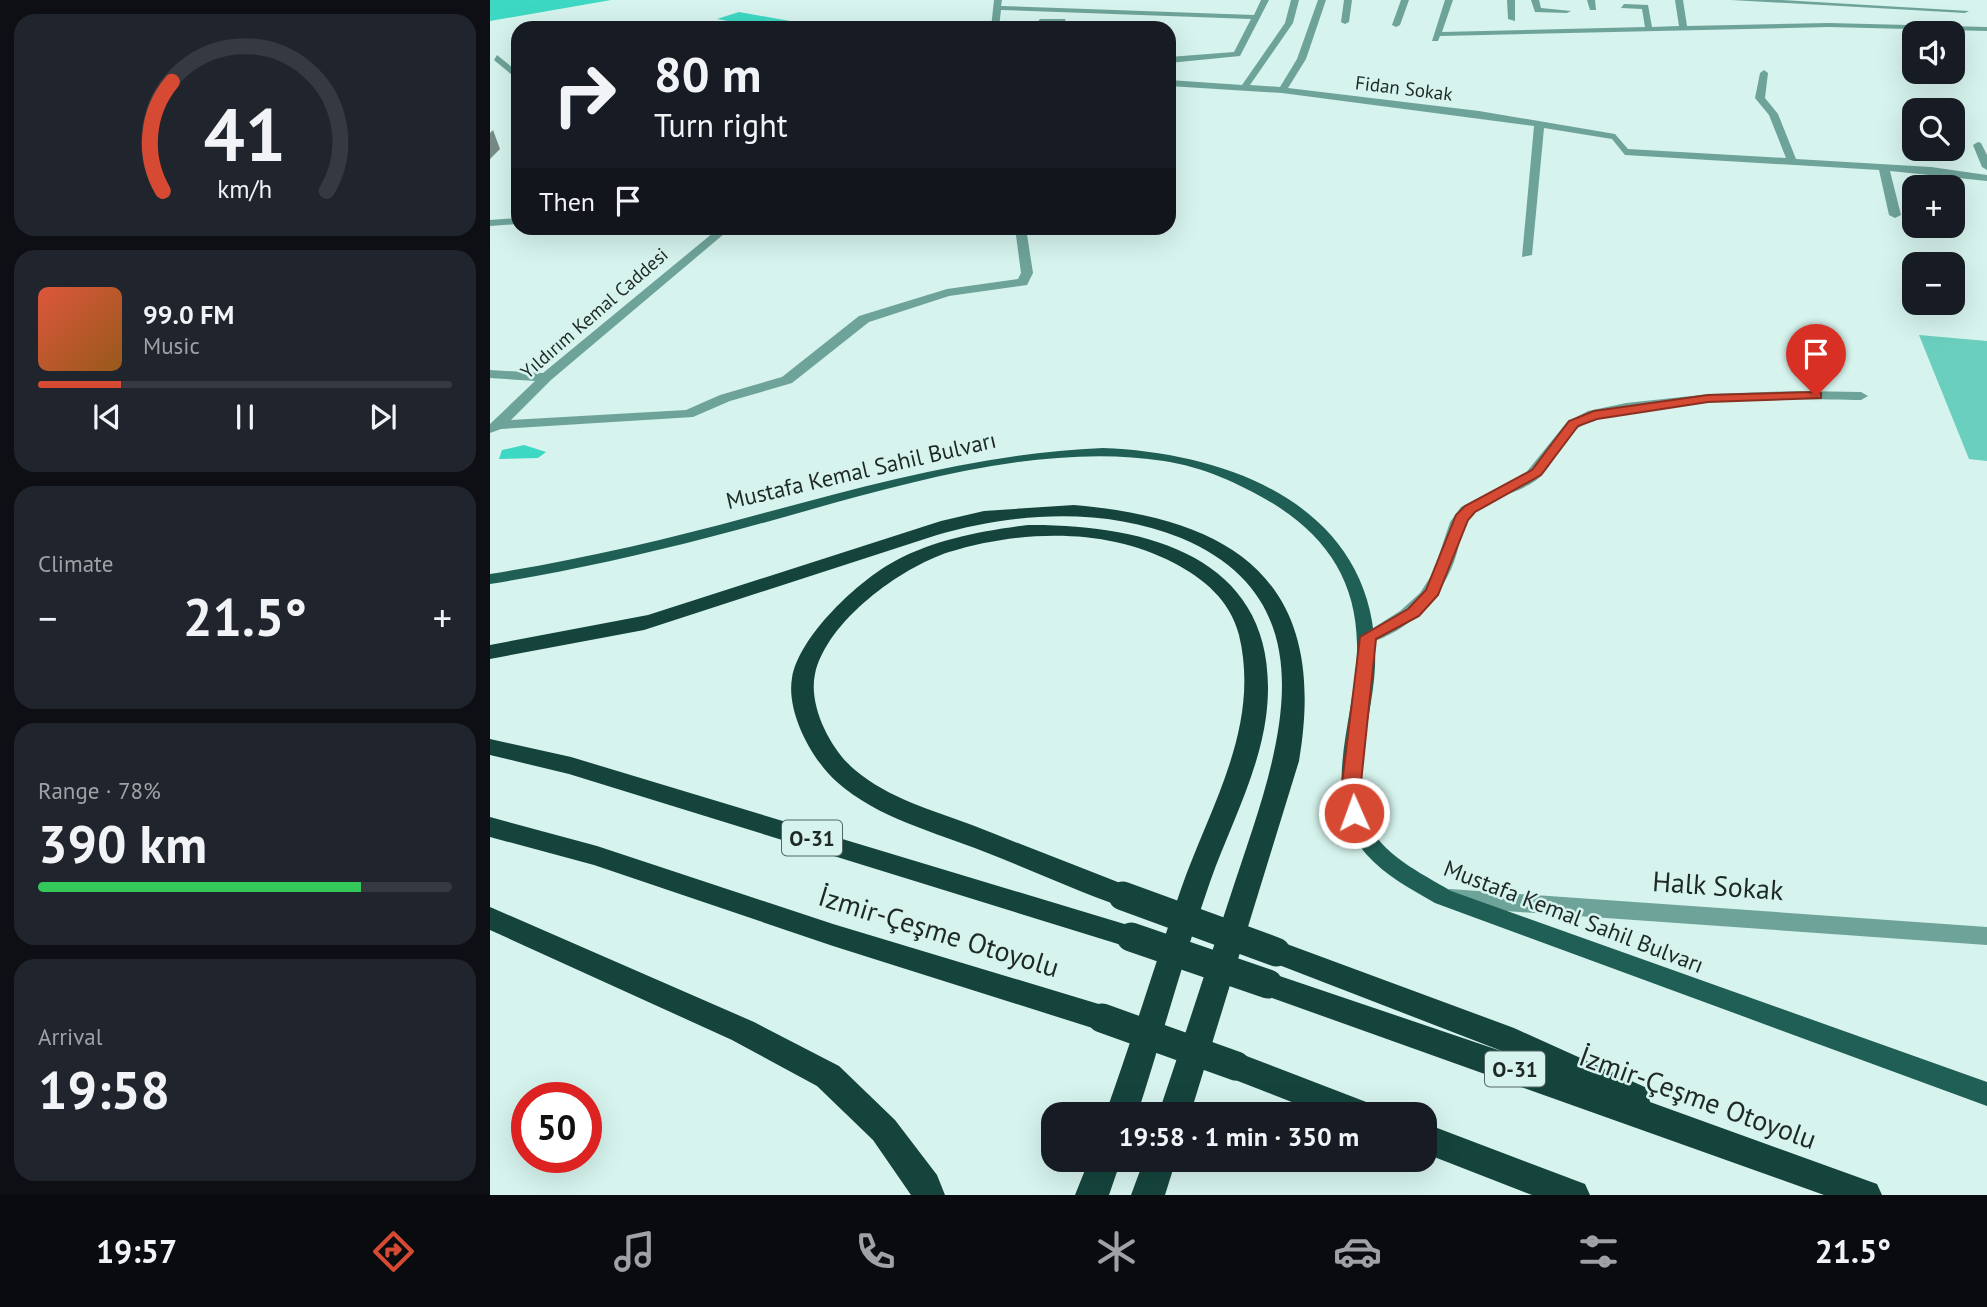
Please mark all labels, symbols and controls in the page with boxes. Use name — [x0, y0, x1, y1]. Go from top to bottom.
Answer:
map controls — [1902, 21, 1965, 315]
button: sound — [1902, 21, 1965, 84]
text: 80 m — [654, 42, 761, 106]
icon: right — [539, 49, 630, 140]
street label: Fidan Sokak — [1354, 70, 1454, 106]
text: 41 — [204, 87, 286, 181]
button: search — [1902, 98, 1965, 161]
text: Turn right — [654, 104, 788, 146]
text: km/h — [218, 173, 272, 205]
button: + — [1902, 175, 1965, 238]
icon: arrive — [609, 182, 647, 220]
text: Then — [539, 185, 595, 218]
street label: Yıldırım Kemal Caddesi — [515, 242, 673, 384]
button: − — [1902, 252, 1965, 315]
text: 99.0 FM — [143, 298, 234, 331]
pin — [1786, 324, 1846, 396]
text: Music — [143, 331, 200, 360]
icon: arrive — [1797, 335, 1835, 373]
icon: previous — [88, 398, 126, 436]
icon: pause — [226, 398, 264, 436]
icon: next — [364, 398, 402, 436]
street label: Mustafa Kemal Sahil Bulvarı — [723, 425, 999, 515]
text: Climate — [38, 549, 113, 578]
text: 21.5° — [183, 583, 307, 650]
text: − — [38, 593, 57, 642]
text: + — [433, 593, 452, 642]
text: Range · 78% — [38, 776, 161, 805]
position arrow — [1317, 776, 1391, 850]
text: 390 km — [38, 810, 207, 877]
road number: O-31 — [782, 820, 842, 856]
street label: Mustafa Kemal Sahil Bulvarı — [1440, 853, 1708, 979]
street label: Halk Sokak — [1651, 862, 1785, 908]
street label: İzmir-Çeşme Otoyolu — [814, 877, 1064, 985]
text: Arrival — [38, 1022, 102, 1051]
street label: İzmir-Çeşme Otoyolu — [1574, 1037, 1822, 1157]
road number: O-31 — [1485, 1052, 1545, 1086]
text: 19:58 — [38, 1056, 170, 1123]
speed limit sign: 50 — [511, 1082, 602, 1173]
text: 19:58 · 1 min · 350 m — [1119, 1120, 1359, 1153]
icon: directions — [369, 1227, 418, 1276]
icon: music — [610, 1227, 659, 1276]
icon: phone — [851, 1227, 900, 1276]
icon: climate — [1092, 1227, 1141, 1276]
icon: car — [1333, 1227, 1382, 1276]
icon: filters — [1574, 1227, 1623, 1276]
text: 19:57 — [96, 1230, 177, 1272]
text: 21.5° — [1815, 1230, 1891, 1272]

